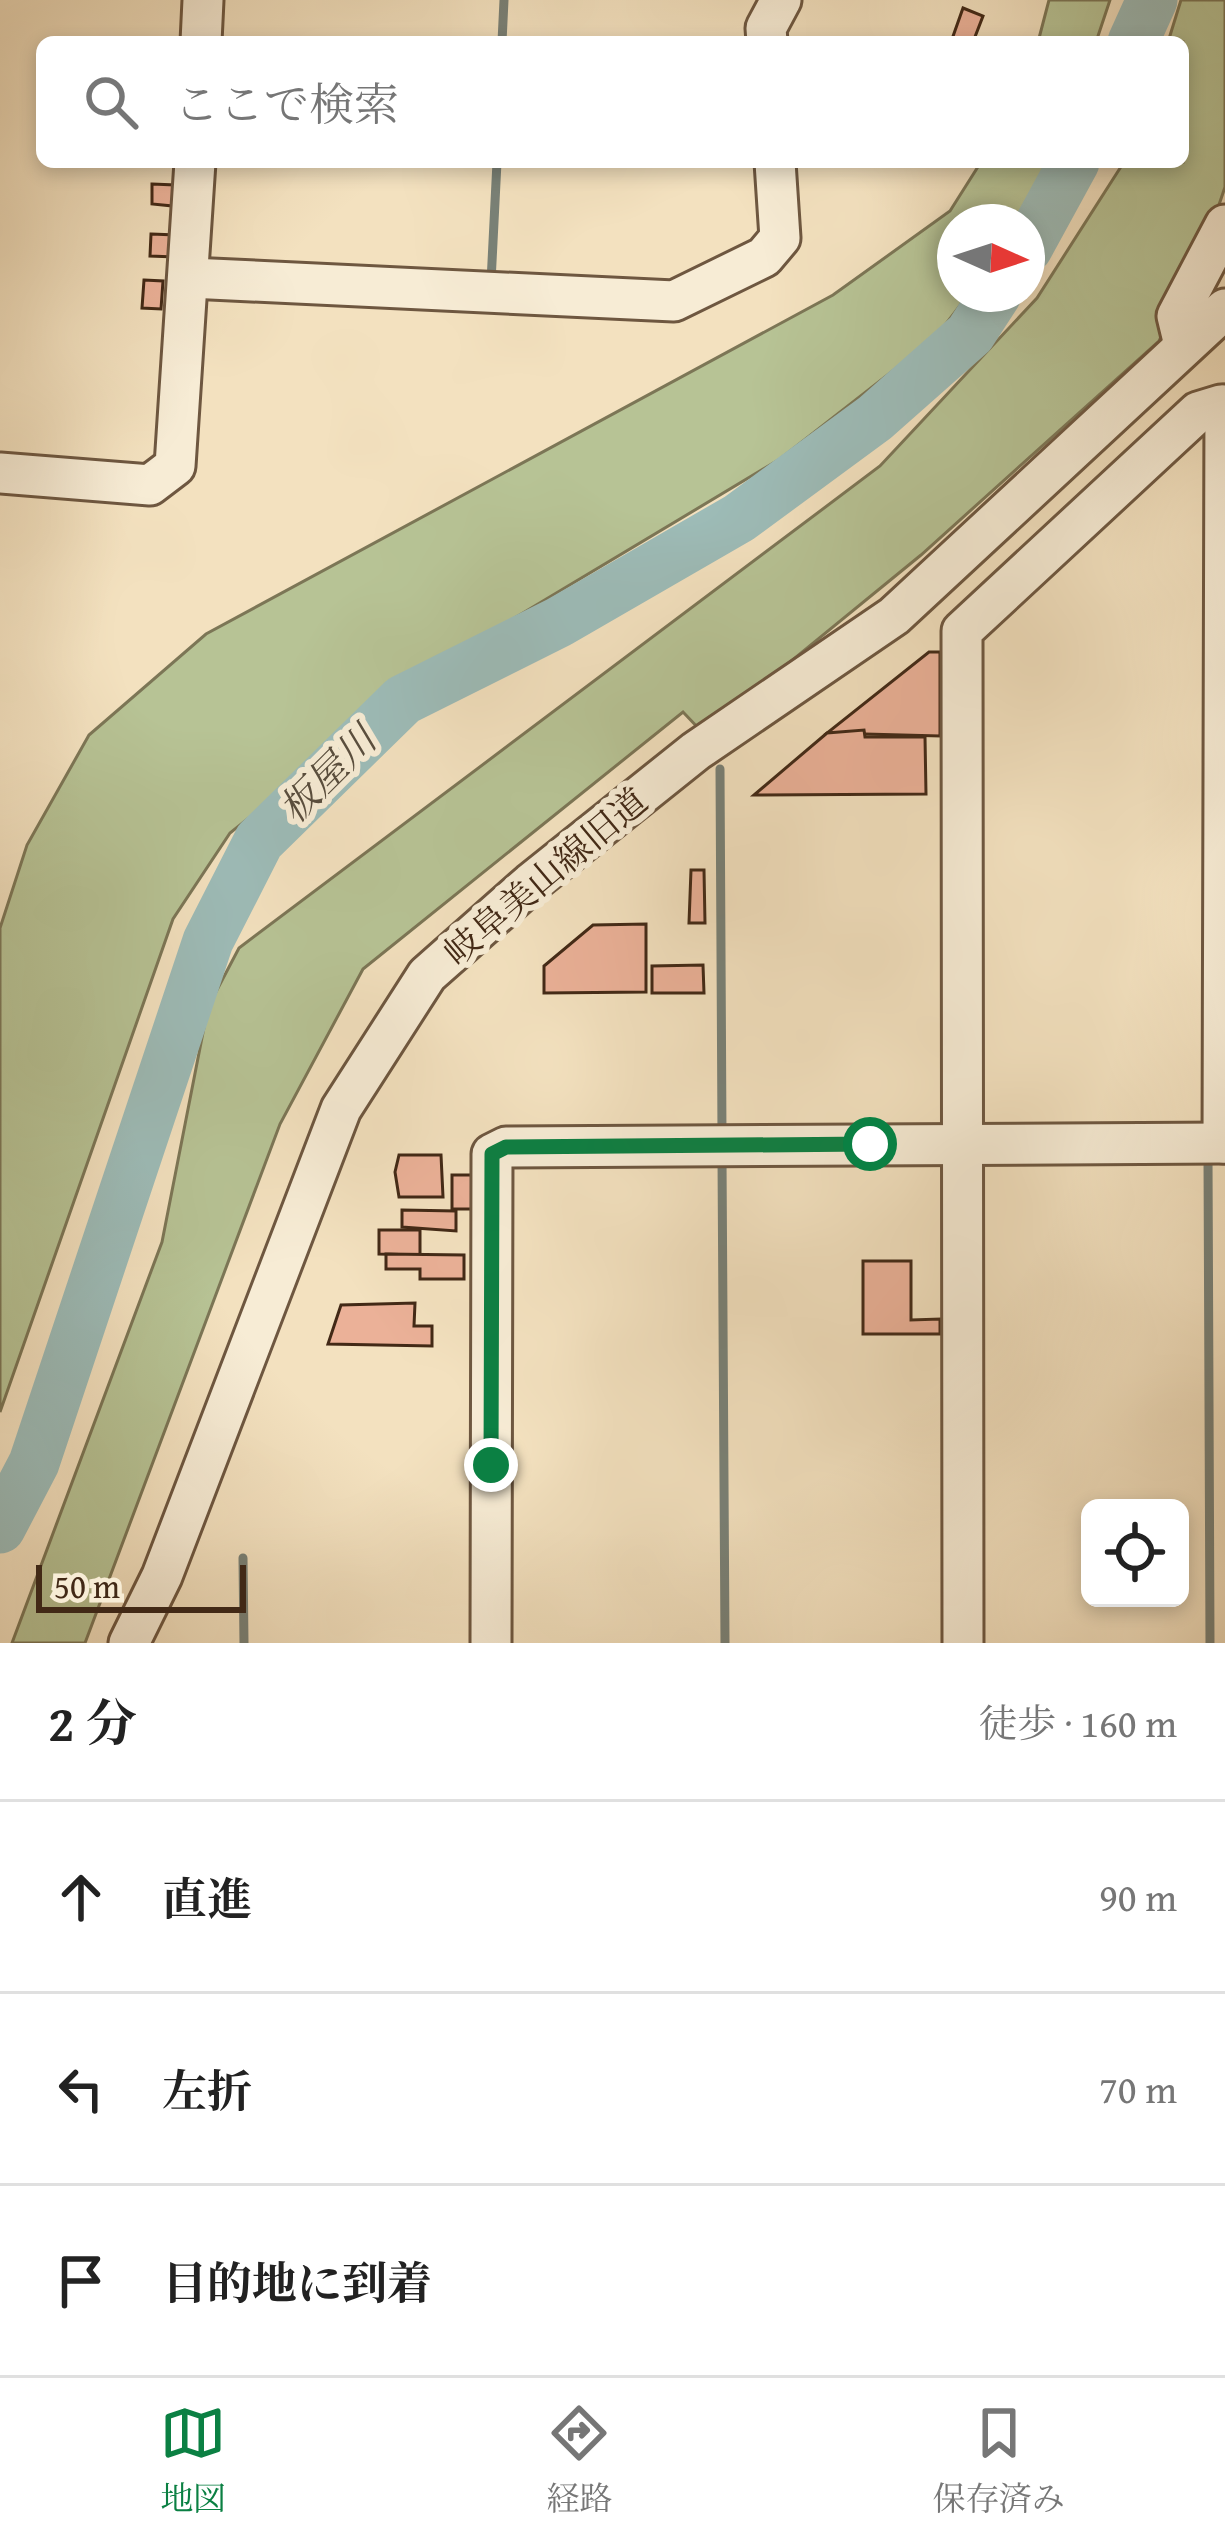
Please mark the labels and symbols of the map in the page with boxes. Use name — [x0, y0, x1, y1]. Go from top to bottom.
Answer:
north arrow — [937, 204, 1045, 312]
water label: 板屋川 — [265, 709, 391, 835]
street label: 岐阜美山線旧道 — [431, 774, 658, 977]
route start — [843, 1117, 897, 1171]
route end — [464, 1438, 518, 1492]
scale bar — [36, 1559, 246, 1612]

